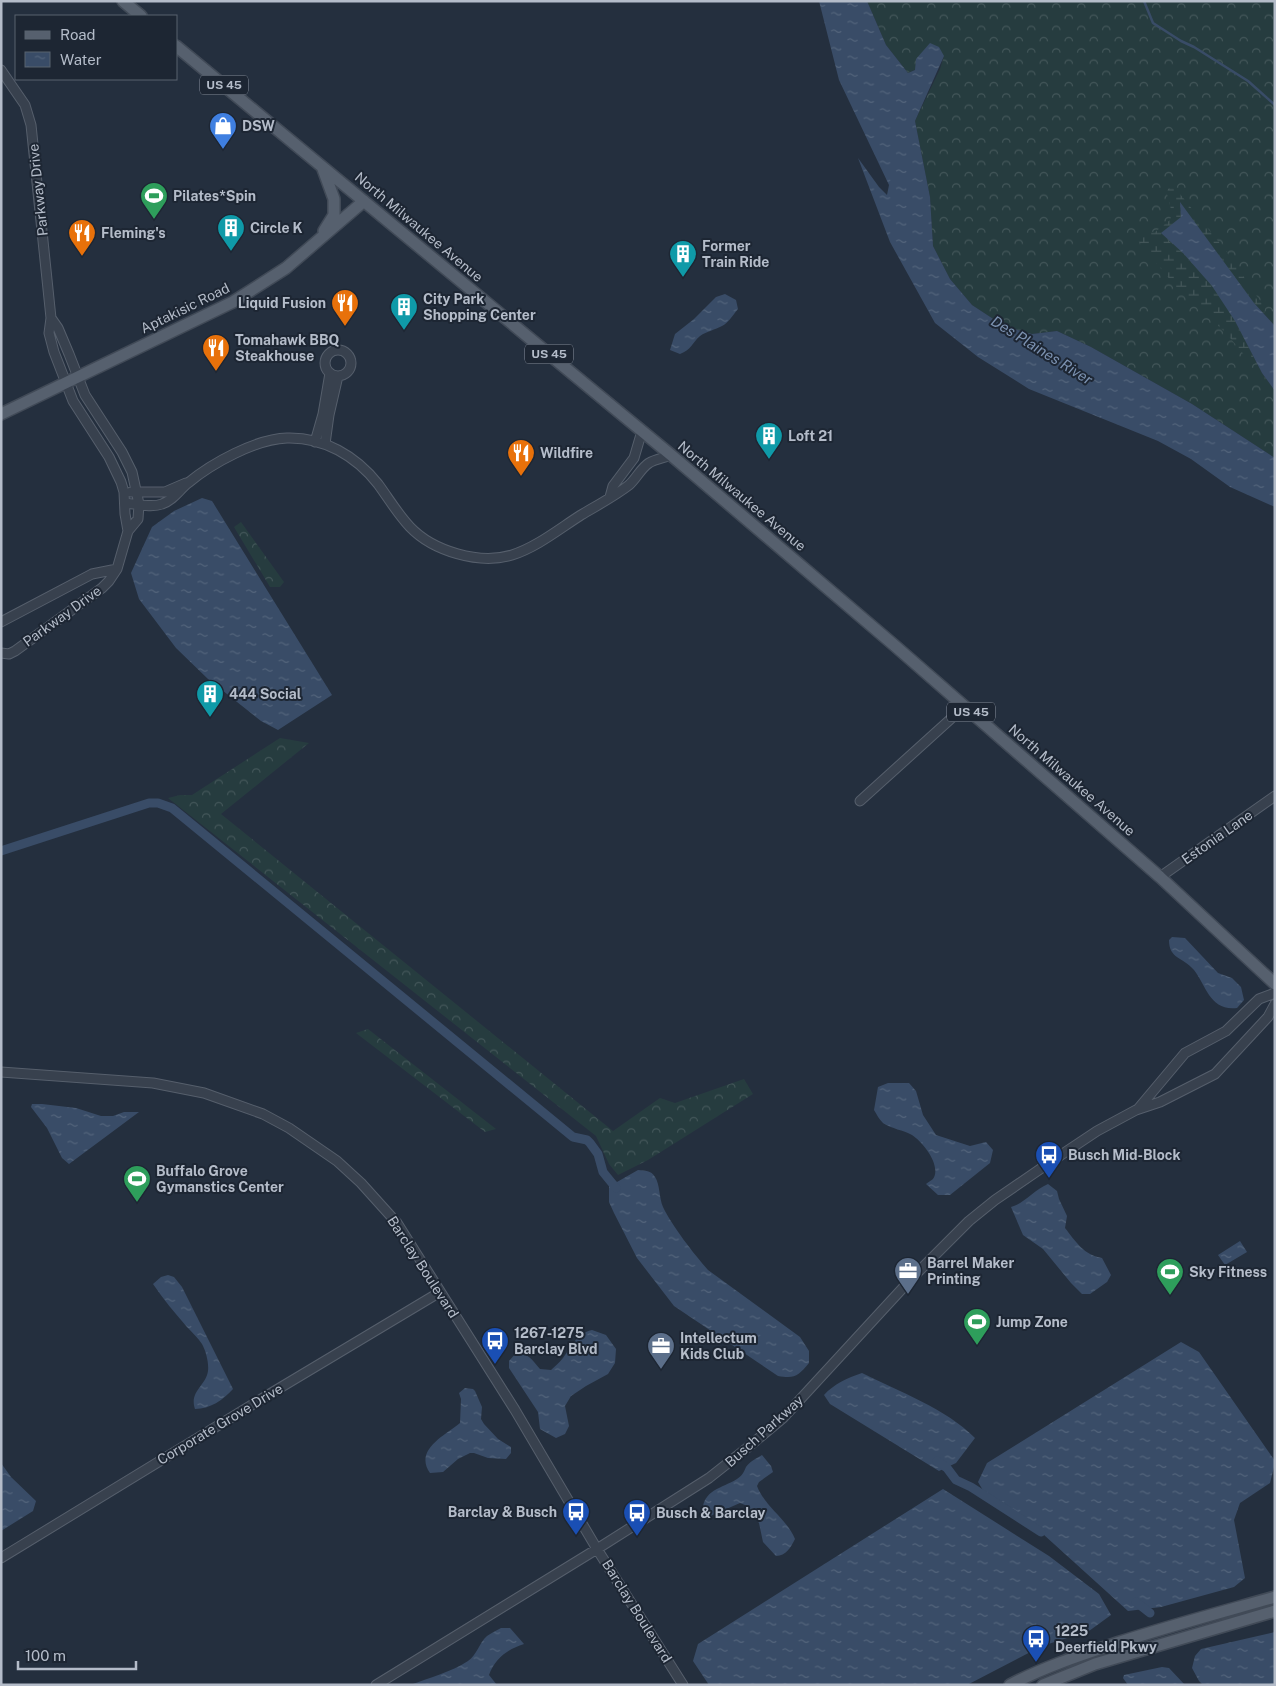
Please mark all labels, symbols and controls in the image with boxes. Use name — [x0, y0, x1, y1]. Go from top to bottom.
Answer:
legend — [15, 15, 178, 80]
text: Road — [60, 26, 96, 43]
text: Water — [60, 51, 102, 68]
road number: US 45 — [200, 76, 248, 94]
shop icon: DSW — [208, 111, 238, 150]
place label: DSW — [242, 118, 275, 134]
street label: Parkway Drive — [25, 143, 51, 237]
street label: North Milwaukee Avenue — [352, 169, 486, 285]
sports icon: Pilates*Spin — [139, 181, 169, 220]
place label: Pilates*Spin — [173, 188, 256, 204]
building icon: Circle K — [216, 213, 246, 252]
restaurant icon: Fleming's — [67, 218, 97, 257]
place label: Circle K — [250, 220, 303, 236]
place label: Fleming's — [101, 225, 166, 241]
place label: Former Train Ride — [702, 238, 769, 270]
building icon: Former Train Ride — [668, 239, 698, 278]
street label: Aptakisic Road — [138, 280, 232, 336]
restaurant icon: Liquid Fusion — [330, 288, 360, 327]
place label: City Park Shopping Center — [423, 291, 536, 323]
building icon: City Park Shopping Center — [389, 292, 419, 331]
place label: Liquid Fusion — [238, 295, 326, 311]
water label: Des Plaines River — [988, 312, 1096, 388]
place label: Tomahawk BBQ Steakhouse — [235, 332, 339, 364]
restaurant icon: Tomahawk BBQ Steakhouse — [201, 333, 231, 372]
road number: US 45 — [525, 344, 573, 364]
building icon: Loft 21 — [754, 421, 784, 460]
place label: Loft 21 — [788, 428, 833, 444]
restaurant icon: Wildfire — [506, 438, 536, 477]
street label: North Milwaukee Avenue — [675, 438, 809, 554]
place label: Wildfire — [540, 445, 593, 461]
street label: Parkway Drive — [20, 582, 104, 650]
building icon: 444 Social — [195, 679, 225, 718]
place label: 444 Social — [229, 686, 302, 702]
road number: US 45 — [947, 702, 995, 722]
street label: North Milwaukee Avenue — [1006, 721, 1138, 839]
street label: Estonia Lane — [1178, 807, 1256, 867]
bus stop icon: Busch Mid-Block — [1034, 1140, 1064, 1179]
place label: Busch Mid-Block — [1068, 1147, 1181, 1163]
place label: Buffalo Grove Gymanstics Center — [156, 1163, 284, 1195]
sports icon: Buffalo Grove Gymanstics Center — [122, 1164, 152, 1203]
street label: Barclay Boulevard — [384, 1213, 462, 1321]
place label: Barrel Maker Printing — [927, 1255, 1014, 1287]
office icon: Barrel Maker Printing — [893, 1256, 923, 1295]
sports icon: Sky Fitness — [1155, 1257, 1185, 1296]
place label: Sky Fitness — [1189, 1264, 1267, 1280]
sports icon: Jump Zone — [962, 1307, 992, 1346]
place label: Jump Zone — [996, 1314, 1068, 1330]
place label: 1267-1275 Barclay Blvd — [514, 1325, 597, 1357]
bus stop icon: 1267-1275 Barclay Blvd — [480, 1326, 510, 1365]
place label: Intellectum Kids Club — [680, 1330, 757, 1362]
office icon: Intellectum Kids Club — [646, 1331, 676, 1370]
street label: Corporate Grove Drive — [154, 1380, 286, 1468]
street label: Busch Parkway — [722, 1391, 807, 1470]
bus stop icon: Barclay & Busch — [561, 1497, 591, 1536]
bus stop icon: Busch & Barclay — [622, 1498, 652, 1537]
place label: Barclay & Busch — [448, 1504, 557, 1520]
place label: Busch & Barclay — [656, 1505, 766, 1521]
street label: Barclay Boulevard — [599, 1557, 675, 1665]
place label: 1225 Deerfield Pkwy — [1055, 1623, 1157, 1655]
bus stop icon: 1225 Deerfield Pkwy — [1021, 1624, 1051, 1663]
scale bar — [18, 1638, 135, 1670]
text: 100 m — [25, 1647, 66, 1664]

